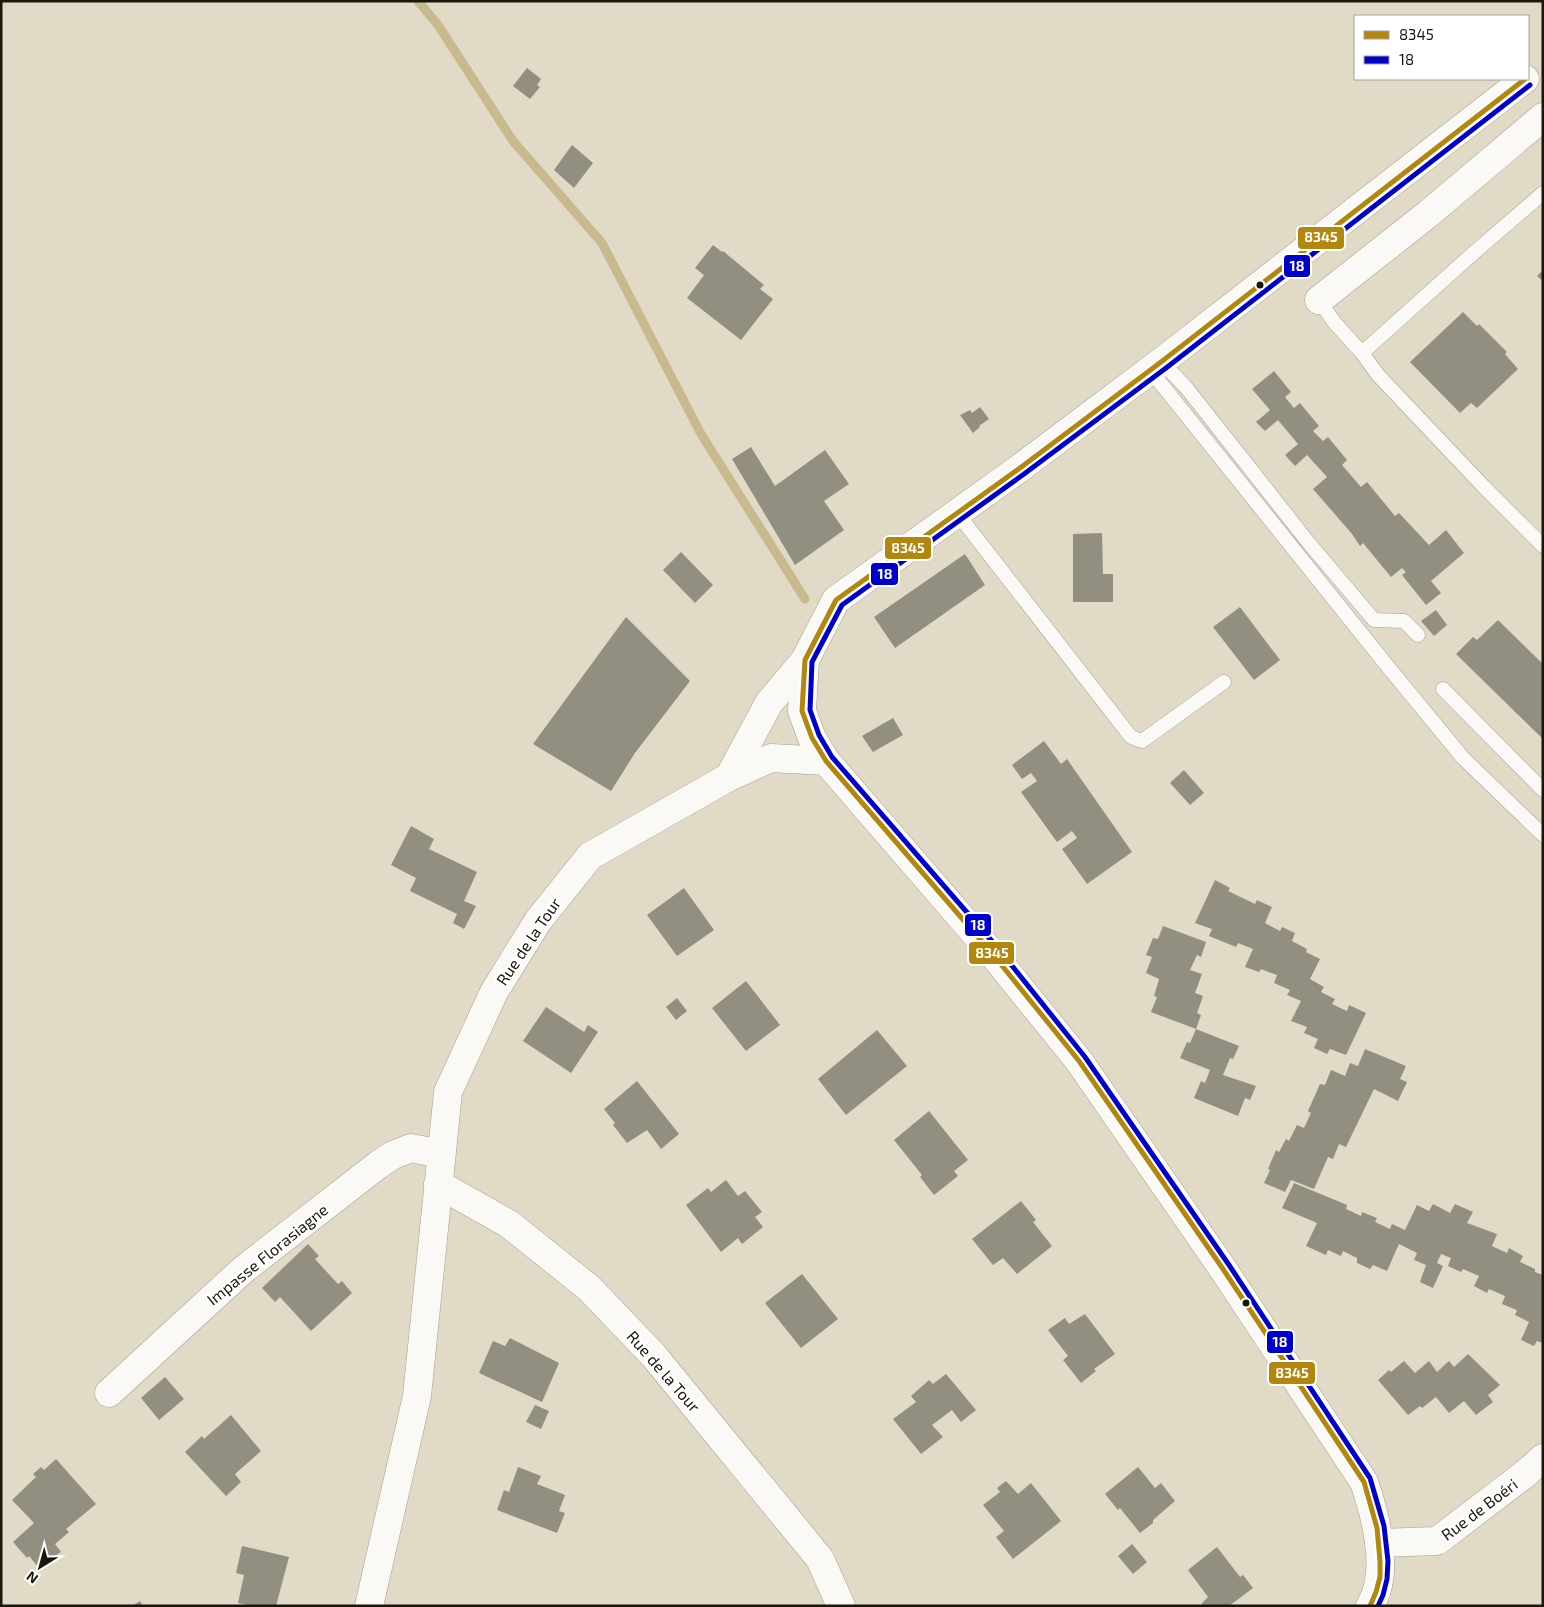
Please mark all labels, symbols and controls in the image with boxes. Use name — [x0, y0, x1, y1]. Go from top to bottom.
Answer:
legend — [1354, 15, 1529, 80]
text: 8345 — [1399, 25, 1434, 43]
text: 18 — [1399, 50, 1414, 68]
line badge: 8345 — [1297, 226, 1345, 250]
text: 8345 — [1304, 228, 1338, 245]
line badge: 18 — [1283, 254, 1311, 278]
text: 18 — [1290, 257, 1304, 274]
unlabelled marker — [1255, 280, 1265, 290]
line badge: 8345 — [884, 536, 932, 560]
text: 8345 — [891, 539, 925, 556]
line badge: 18 — [870, 562, 899, 586]
text: 18 — [878, 565, 892, 582]
street label: Rue de la Tour — [492, 893, 565, 988]
line badge: 18 — [964, 913, 992, 937]
text: 18 — [971, 916, 985, 933]
line badge: 8345 — [968, 941, 1015, 965]
text: 8345 — [975, 944, 1009, 961]
street label: Impasse Florasiagne — [203, 1199, 331, 1309]
unlabelled marker — [1241, 1298, 1251, 1308]
street label: Rue de la Tour — [624, 1327, 705, 1416]
line badge: 18 — [1266, 1330, 1294, 1354]
text: 18 — [1273, 1333, 1287, 1350]
line badge: 8345 — [1268, 1361, 1316, 1385]
text: 8345 — [1275, 1364, 1309, 1381]
street label: Rue de Boéri — [1437, 1474, 1521, 1544]
north arrow — [15, 1542, 65, 1592]
text: N — [23, 1568, 41, 1588]

